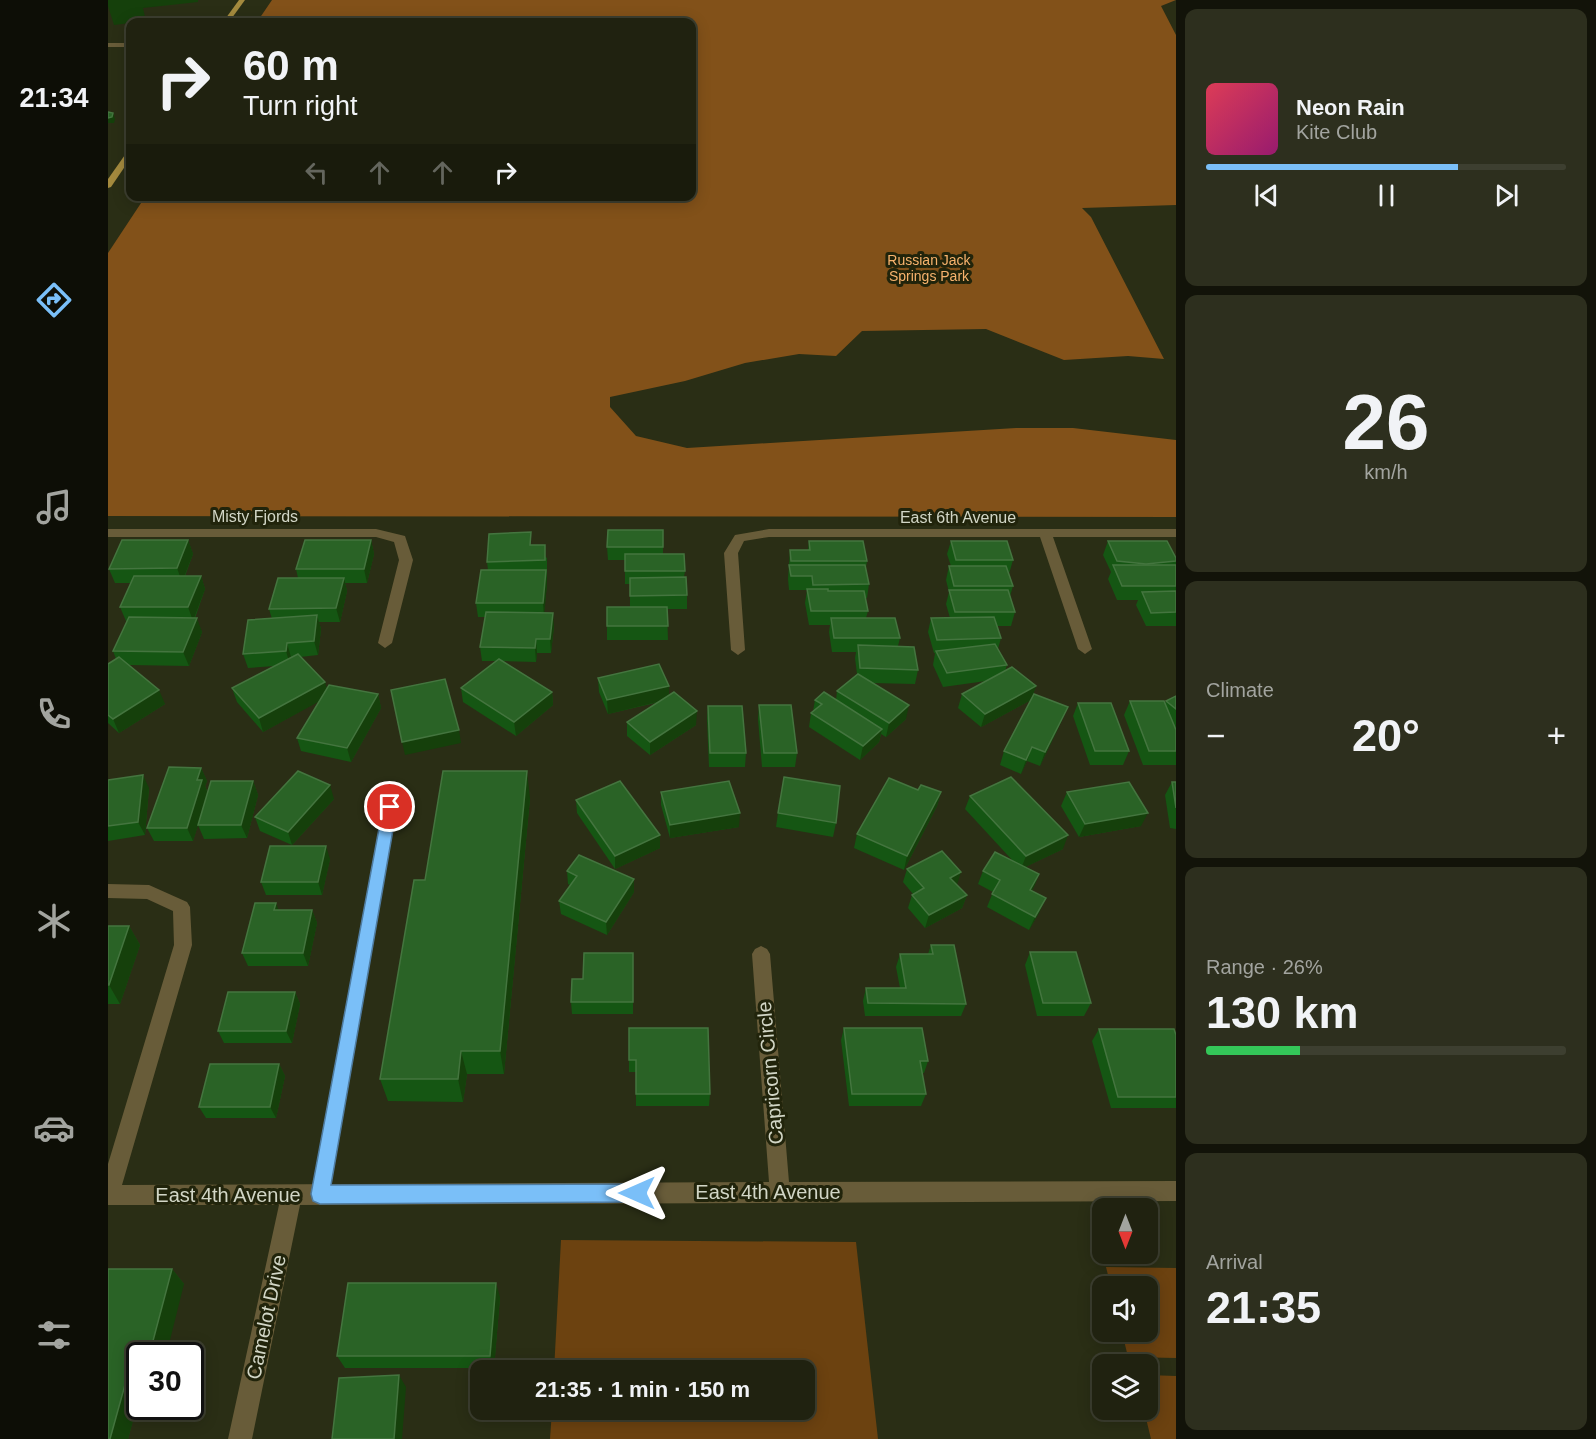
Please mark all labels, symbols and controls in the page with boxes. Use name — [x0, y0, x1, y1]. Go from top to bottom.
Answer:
icon: right — [144, 42, 222, 120]
text: 60 m — [243, 42, 339, 89]
text: 21:34 — [19, 83, 89, 113]
text: Turn right — [243, 91, 358, 121]
text: Neon Rain — [1296, 95, 1405, 120]
text: Kite Club — [1296, 121, 1377, 143]
icon: left — [300, 156, 333, 189]
icon: ahead — [363, 156, 396, 189]
icon: ahead — [426, 156, 459, 189]
icon: right — [489, 156, 522, 189]
icon: previous — [1250, 179, 1283, 212]
icon: pause — [1370, 179, 1403, 212]
icon: next — [1490, 179, 1523, 212]
park label: Russian Jack Springs Park — [887, 252, 972, 284]
icon: directions — [33, 279, 75, 321]
text: 26 — [1343, 378, 1429, 466]
text: km/h — [1364, 461, 1408, 483]
icon: music — [33, 486, 75, 528]
street label: Misty Fjords — [212, 508, 298, 525]
street label: East 6th Avenue — [900, 509, 1016, 526]
text: Climate — [1206, 679, 1274, 701]
icon: phone — [33, 693, 75, 735]
text: 20° — [1352, 710, 1420, 761]
text: − — [1206, 717, 1225, 754]
text: + — [1547, 717, 1566, 754]
pin — [364, 781, 415, 832]
icon: arrive — [373, 790, 406, 823]
icon: climate — [33, 900, 75, 942]
text: Range · 26% — [1206, 956, 1323, 978]
text: 130 km — [1206, 987, 1359, 1038]
street label: Capricorn Circle — [753, 1001, 787, 1145]
icon: car — [33, 1107, 75, 1149]
position arrow — [605, 1161, 669, 1225]
street label: East 4th Avenue — [695, 1181, 841, 1203]
street label: East 4th Avenue — [155, 1184, 301, 1206]
north arrow — [1092, 1198, 1158, 1264]
map controls — [1092, 1198, 1158, 1420]
text: Arrival — [1206, 1251, 1263, 1273]
street label: Camelot Drive — [242, 1253, 290, 1381]
button: sound — [1092, 1276, 1158, 1342]
text: 21:35 — [1206, 1282, 1321, 1333]
icon: filters — [33, 1314, 75, 1356]
speed limit sign: 30 — [126, 1342, 204, 1420]
button: layers — [1092, 1354, 1158, 1420]
text: 21:35 · 1 min · 150 m — [535, 1377, 750, 1402]

